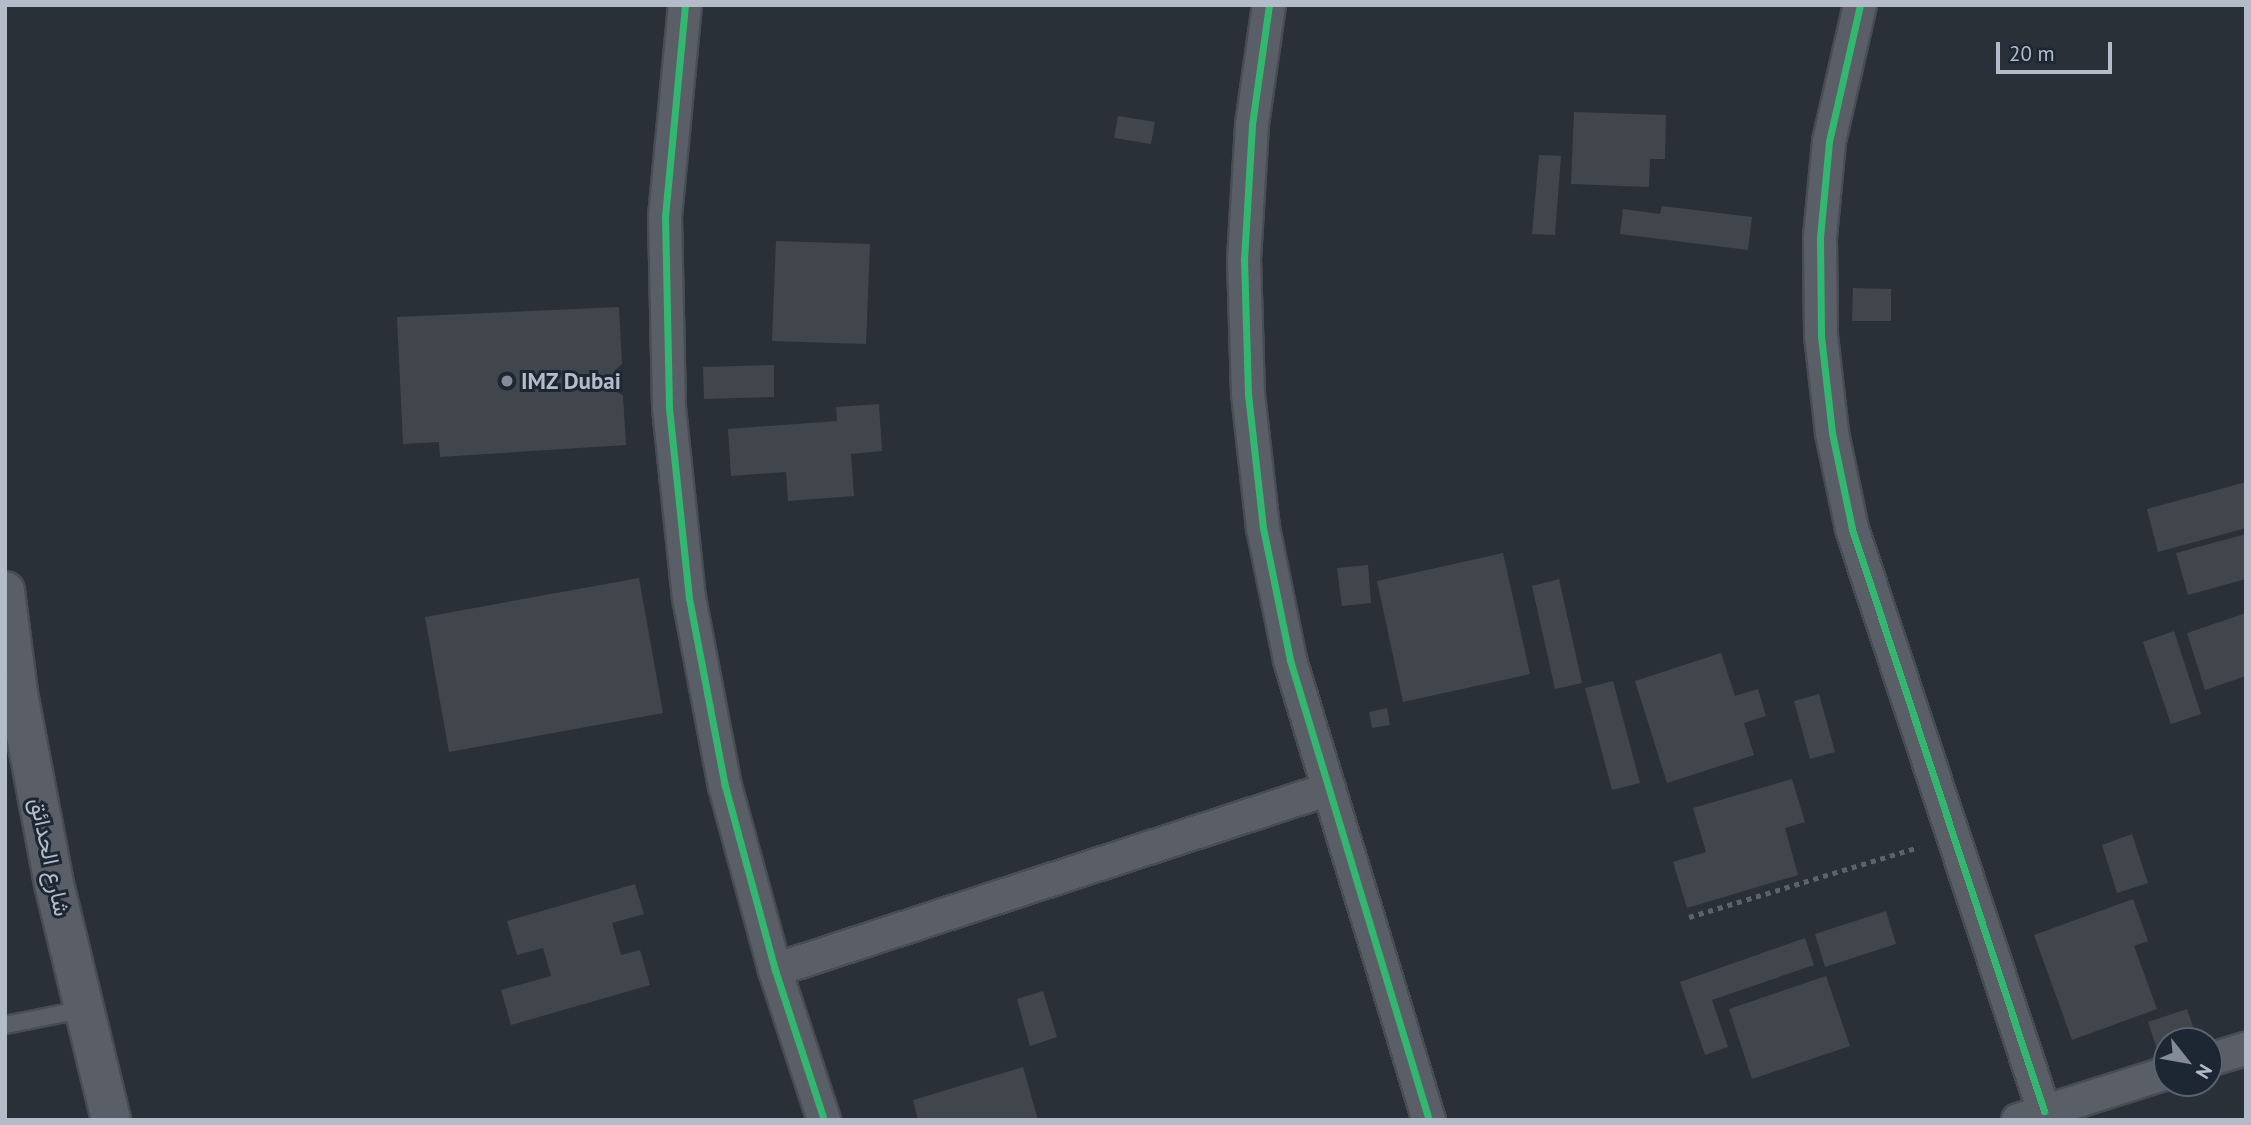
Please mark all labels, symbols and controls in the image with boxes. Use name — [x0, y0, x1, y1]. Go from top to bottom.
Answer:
scale bar — [1999, 28, 2114, 72]
text: 20 m — [2009, 40, 2055, 67]
place label: IMZ Dubai — [521, 367, 621, 395]
marker: IMZ Dubai — [499, 373, 515, 389]
street label: شارع الحدائق — [24, 795, 76, 919]
north arrow — [2153, 1027, 2223, 1097]
text: N — [2191, 1060, 2218, 1083]

